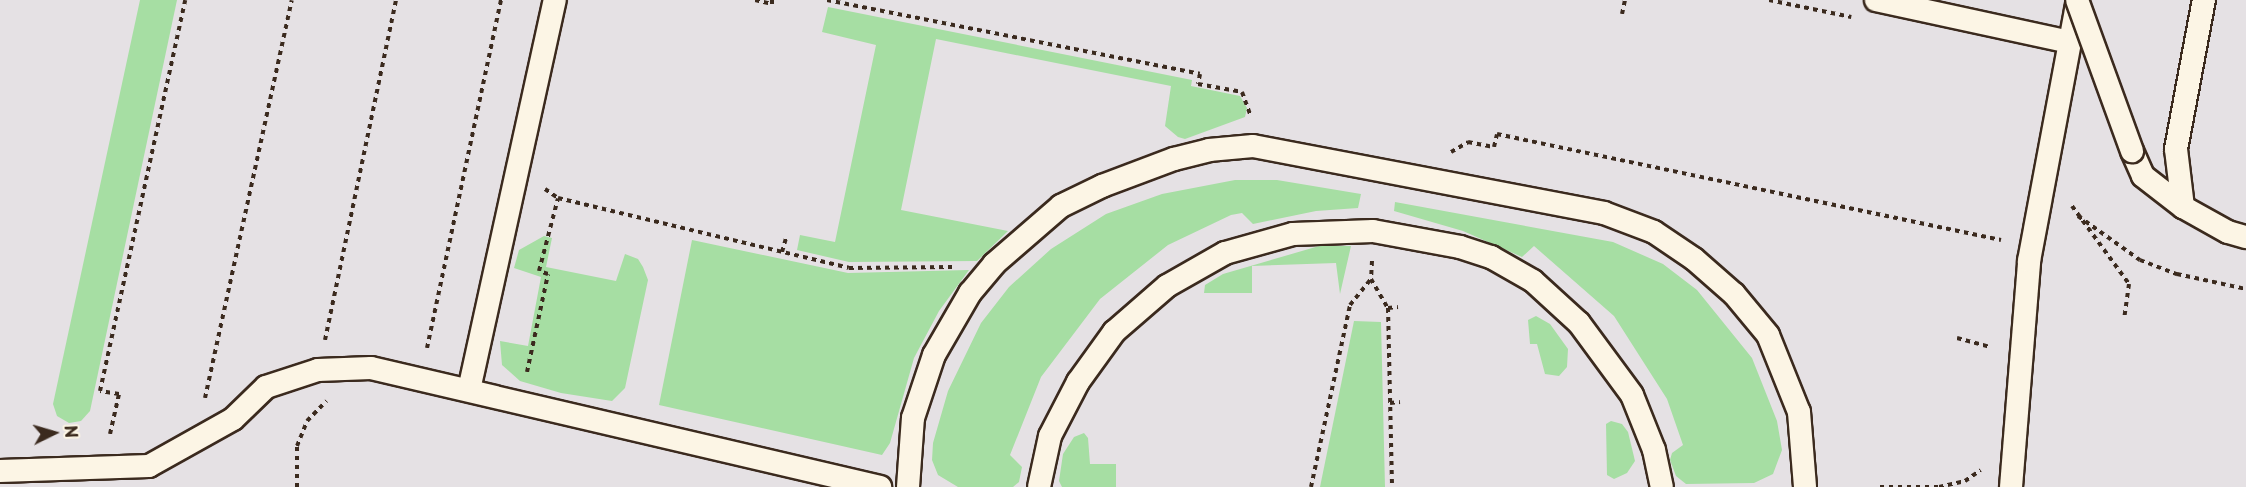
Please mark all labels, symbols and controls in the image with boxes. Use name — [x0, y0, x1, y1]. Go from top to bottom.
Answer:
north arrow — [24, 403, 84, 463]
text: N — [59, 424, 84, 439]

